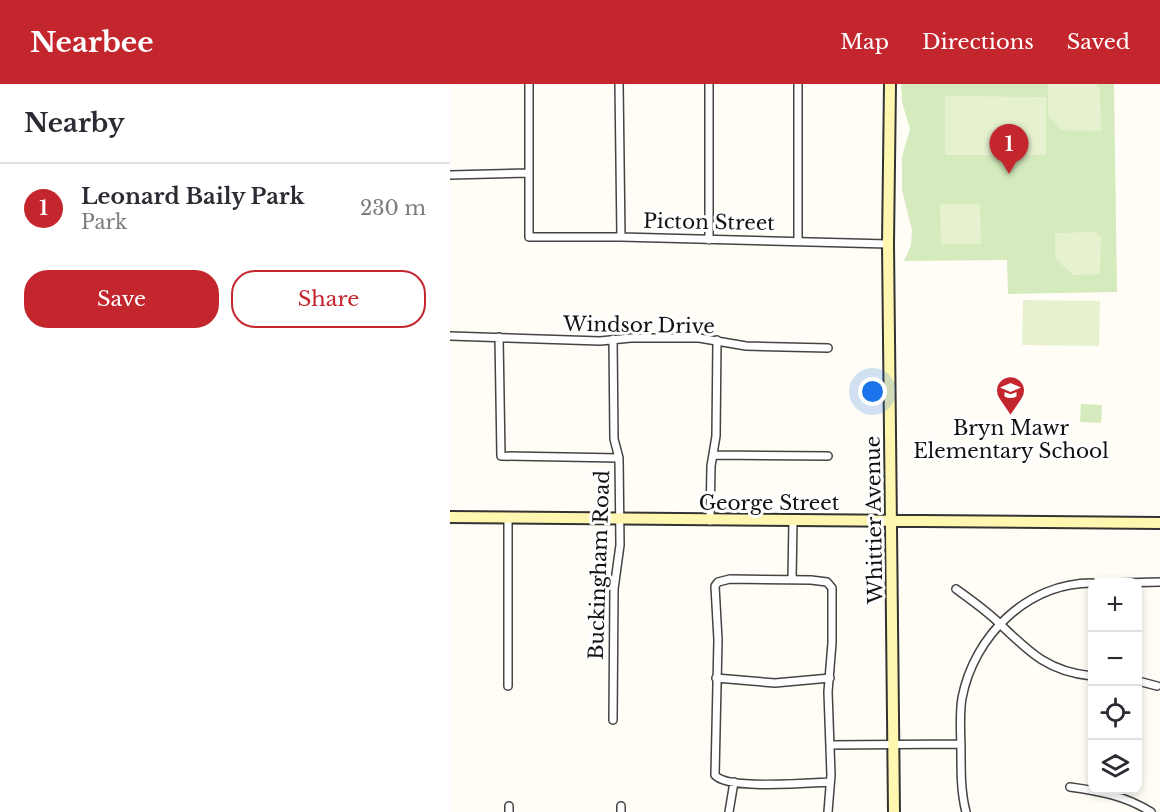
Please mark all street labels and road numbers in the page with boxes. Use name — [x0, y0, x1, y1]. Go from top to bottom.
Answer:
street label: Picton Street — [643, 209, 775, 235]
street label: Windsor Drive — [562, 312, 715, 338]
street label: Whittier Avenue — [861, 436, 887, 605]
street label: Buckingham Road — [584, 470, 614, 660]
street label: George Street — [699, 491, 840, 515]

